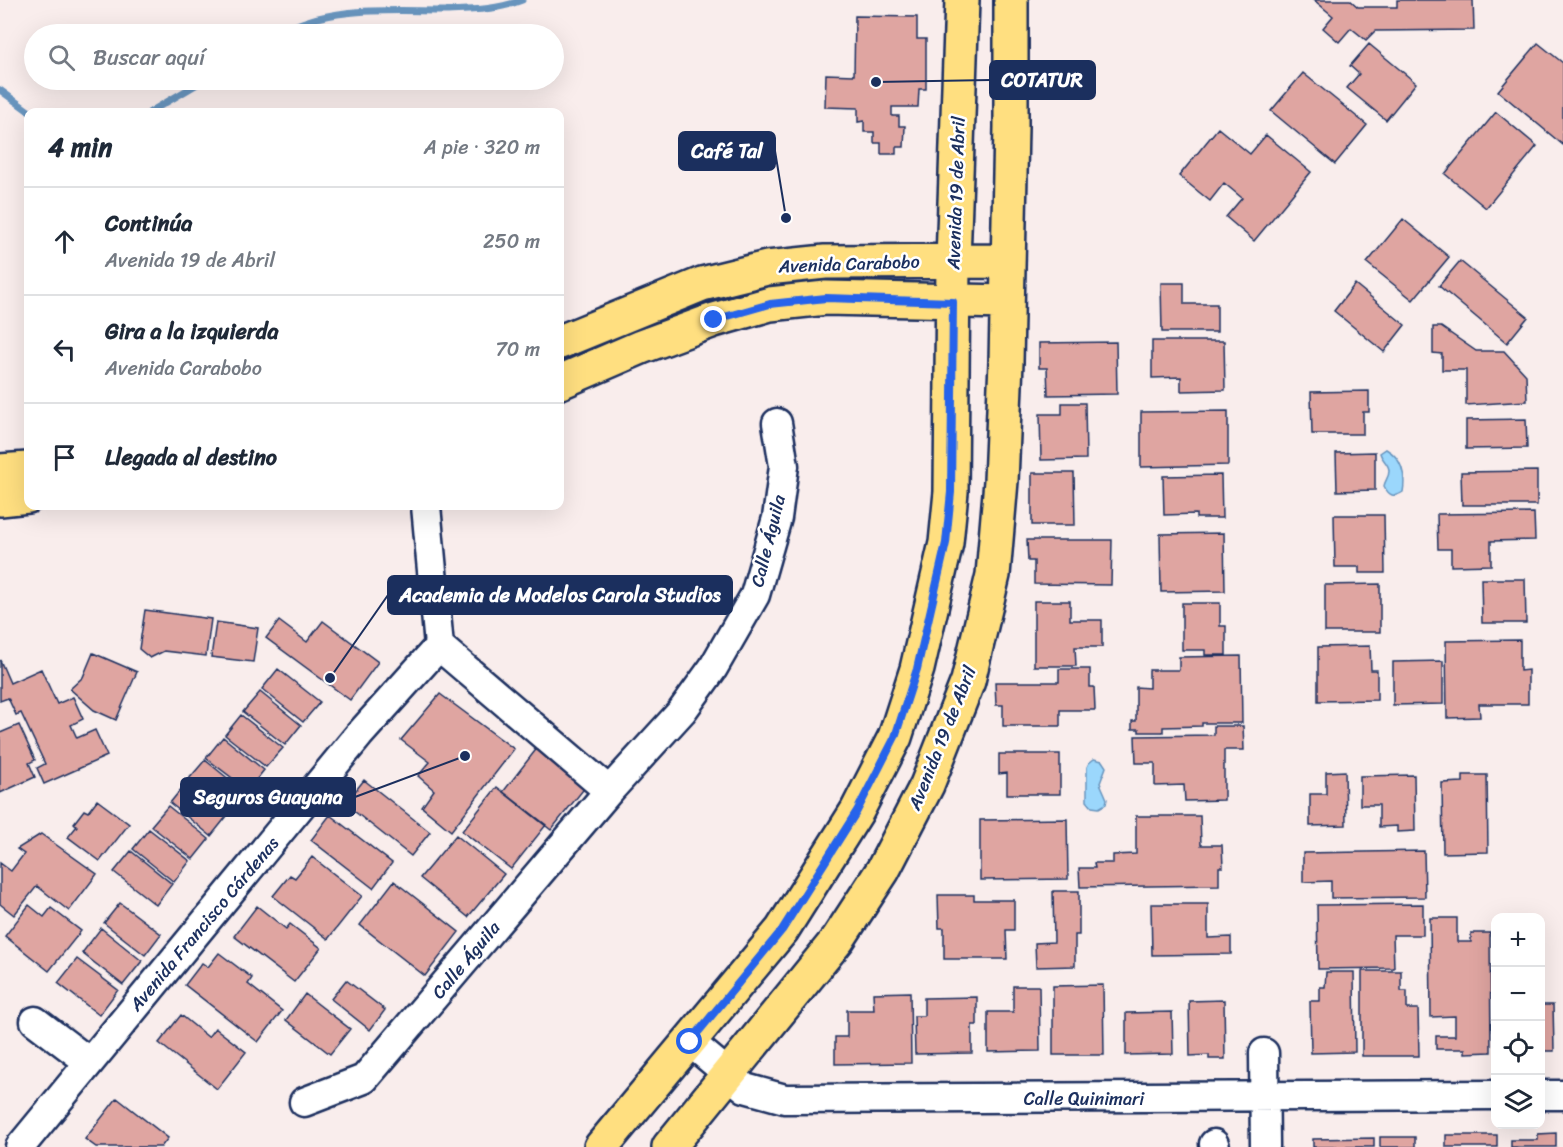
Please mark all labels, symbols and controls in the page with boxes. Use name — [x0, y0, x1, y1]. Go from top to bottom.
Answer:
search box — [24, 24, 564, 90]
text: Buscar aquí — [93, 38, 205, 77]
icon: search — [45, 41, 78, 74]
callout: COTATUR — [990, 61, 1095, 99]
text: COTATUR — [1000, 63, 1084, 98]
street label: Avenida 19 de Abril — [937, 115, 975, 271]
text: 4 min — [48, 124, 112, 170]
text: A pie · 320 m — [424, 130, 540, 165]
callout: Café Tal — [679, 132, 775, 170]
text: Café Tal — [690, 134, 764, 169]
text: Continúa — [105, 204, 192, 243]
text: 250 m — [483, 224, 540, 259]
icon: ahead — [48, 225, 81, 258]
text: Avenida 19 de Abril — [105, 243, 275, 278]
street label: Avenida Carabobo — [777, 246, 920, 282]
route end — [700, 306, 726, 332]
text: Gira a la izquierda — [105, 312, 278, 351]
text: 70 m — [495, 332, 540, 367]
icon: left — [48, 333, 81, 366]
text: Avenida Carabobo — [105, 351, 262, 386]
text: Llegada al destino — [105, 438, 277, 477]
icon: arrive — [48, 441, 81, 474]
street label: Calle Águila — [741, 491, 795, 591]
callout: Academia de Modelos Carola Studios — [388, 576, 732, 614]
text: Academia de Modelos Carola Studios — [398, 578, 722, 613]
street label: Avenida 19 de Abril — [898, 660, 986, 816]
callout: Seguros Guayana — [181, 778, 355, 816]
text: Seguros Guayana — [192, 780, 343, 815]
street label: Avenida Francisco Cárdenas — [120, 829, 288, 1020]
street label: Calle Águila — [423, 913, 509, 1006]
map controls — [1491, 913, 1545, 1129]
button: + — [1491, 913, 1545, 967]
button: − — [1491, 967, 1545, 1021]
button: locate — [1491, 1021, 1545, 1075]
route start — [676, 1028, 702, 1054]
button: layers — [1491, 1075, 1545, 1129]
street label: Calle Quinimari — [1024, 1083, 1145, 1115]

